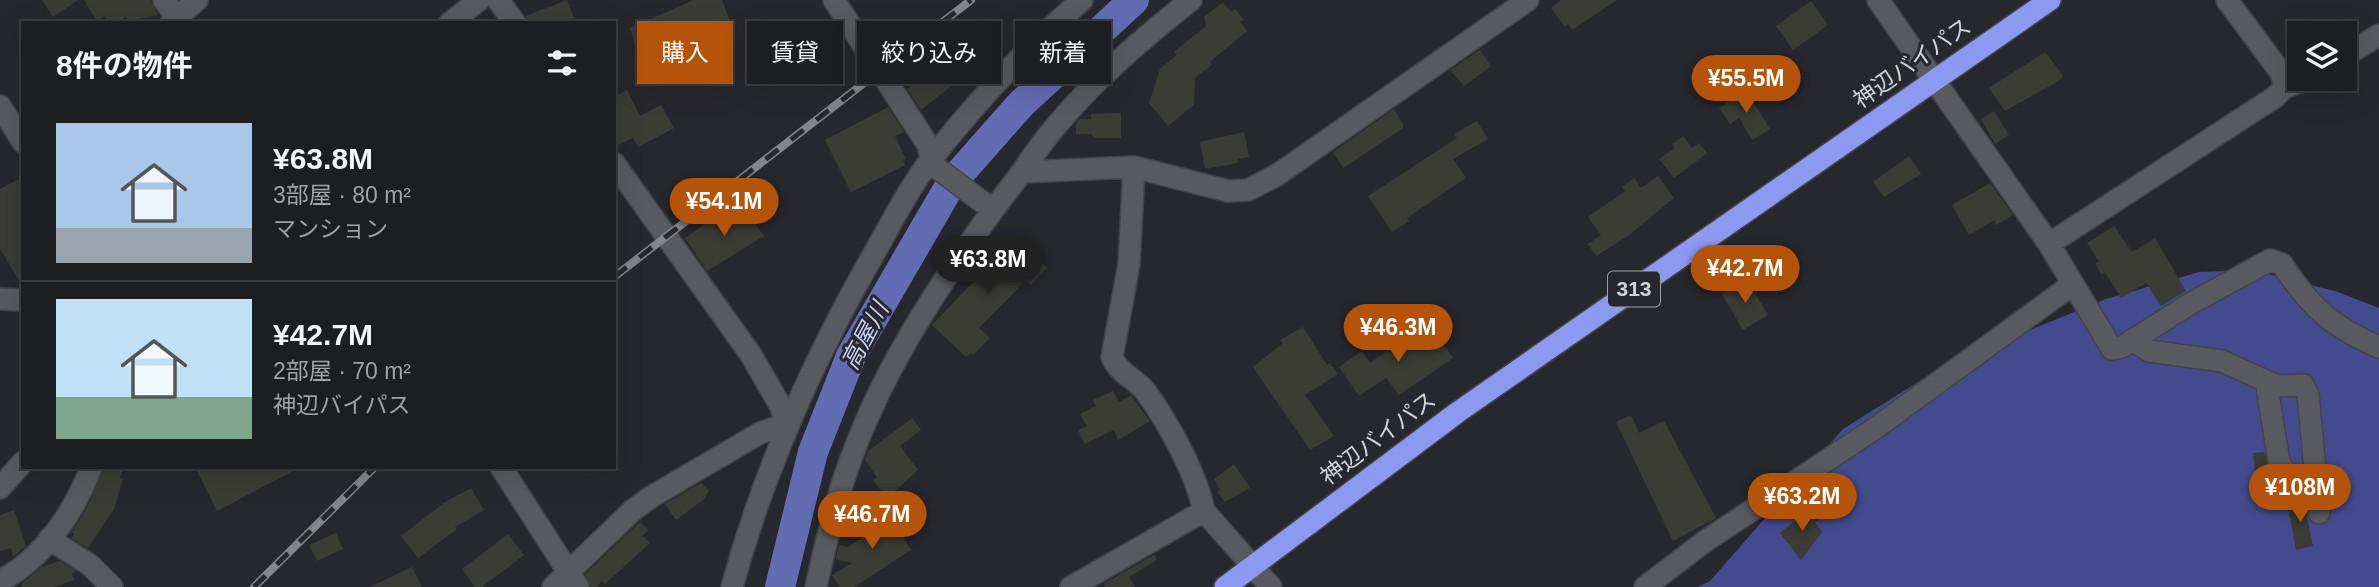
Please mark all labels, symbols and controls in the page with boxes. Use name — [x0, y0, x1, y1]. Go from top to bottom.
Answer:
street label: 神辺バイパス — [1848, 13, 1976, 113]
chip: 購入 — [637, 21, 733, 84]
chip: 賃貸 — [747, 21, 843, 84]
chip: 絞り込み — [857, 21, 1001, 84]
chip: 新着 — [1015, 21, 1111, 84]
map controls — [2287, 21, 2357, 91]
button: layers — [2287, 21, 2357, 91]
icon: filters — [543, 44, 581, 82]
text: 8件の物件 — [56, 49, 193, 82]
pin: ¥55.5M — [1689, 55, 1803, 115]
text: ¥55.5M — [1708, 65, 1784, 91]
text: ¥63.8M — [273, 142, 373, 175]
icon: home — [112, 151, 196, 235]
pin: ¥54.1M — [667, 178, 781, 238]
text: 3部屋 · 80 m² — [273, 182, 411, 208]
text: ¥54.1M — [686, 188, 762, 214]
text: マンション — [273, 216, 388, 242]
pin: ¥63.8M — [931, 236, 1045, 296]
text: ¥63.8M — [950, 246, 1026, 272]
pin: ¥42.7M — [1688, 246, 1802, 305]
text: ¥42.7M — [1707, 255, 1783, 281]
road number: 313 — [1608, 272, 1660, 306]
water label: 高屋川 — [836, 295, 895, 374]
pin: ¥46.3M — [1341, 304, 1455, 364]
text: ¥46.3M — [1360, 314, 1436, 340]
text: ¥42.7M — [273, 318, 373, 351]
icon: home — [112, 327, 196, 411]
text: 2部屋 · 70 m² — [273, 358, 411, 384]
street label: 神辺バイパス — [1315, 386, 1441, 490]
text: 神辺バイパス — [273, 392, 411, 418]
pin: ¥108M — [2251, 464, 2349, 524]
pin: ¥63.2M — [1745, 474, 1859, 533]
text: ¥108M — [2265, 474, 2335, 500]
text: ¥63.2M — [1764, 483, 1840, 509]
pin: ¥46.7M — [815, 491, 929, 551]
text: ¥46.7M — [834, 501, 910, 527]

